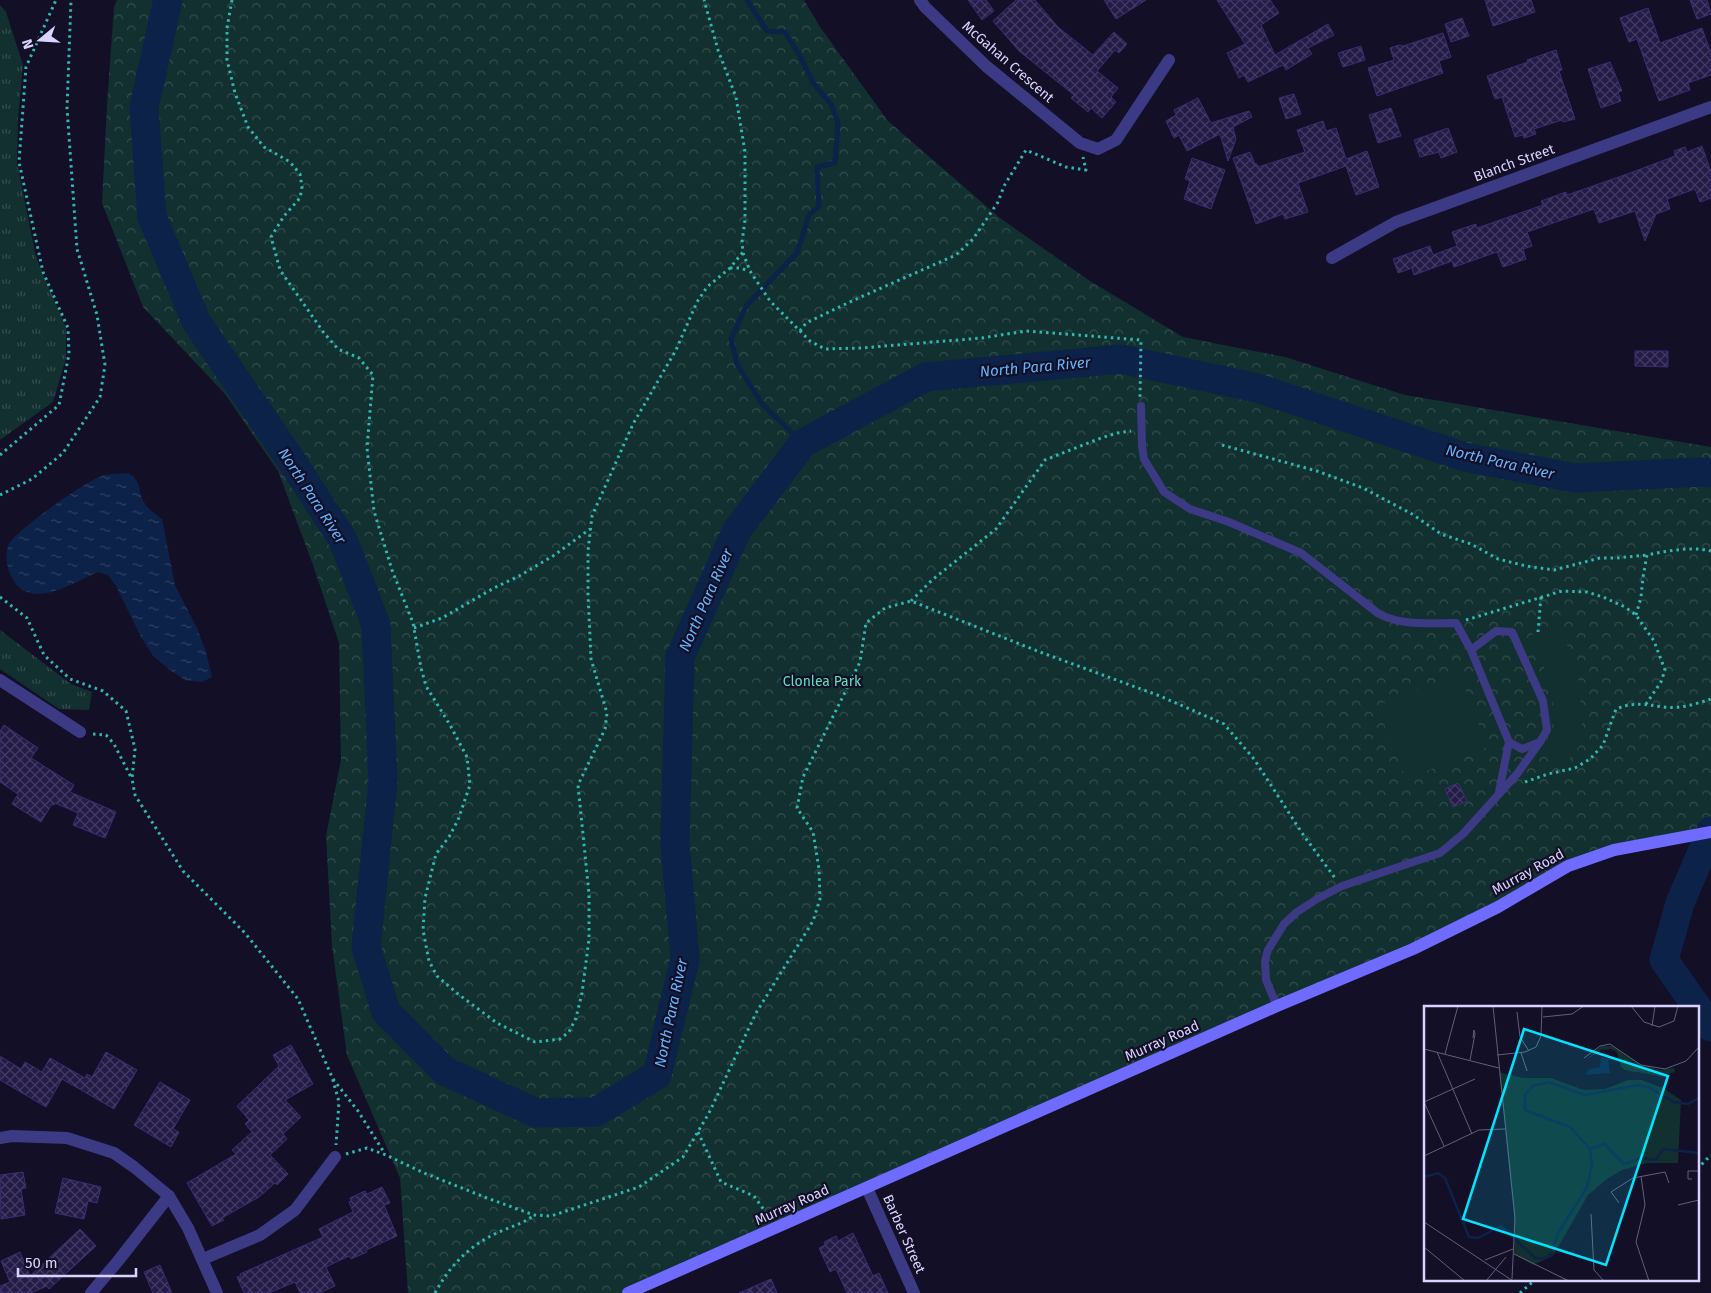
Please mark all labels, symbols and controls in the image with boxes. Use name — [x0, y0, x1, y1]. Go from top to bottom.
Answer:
north arrow — [15, 15, 65, 65]
street label: McGahan Crescent — [959, 18, 1058, 107]
text: N — [19, 37, 38, 51]
street label: Blanch Street — [1471, 140, 1558, 186]
water label: North Para River — [979, 353, 1092, 381]
water label: North Para River — [1444, 441, 1557, 484]
water label: North Para River — [274, 445, 350, 548]
water label: North Para River — [675, 545, 737, 654]
park label: Clonlea Park — [783, 673, 862, 690]
street label: Murray Road — [1489, 845, 1567, 899]
water label: North Para River — [651, 956, 692, 1069]
inset map — [1424, 1006, 1698, 1280]
street label: Murray Road — [1122, 1017, 1202, 1065]
street label: Murray Road — [752, 1181, 832, 1229]
street label: Barber Street — [879, 1192, 929, 1277]
scale bar — [18, 1246, 135, 1278]
text: 50 m — [25, 1254, 58, 1272]

